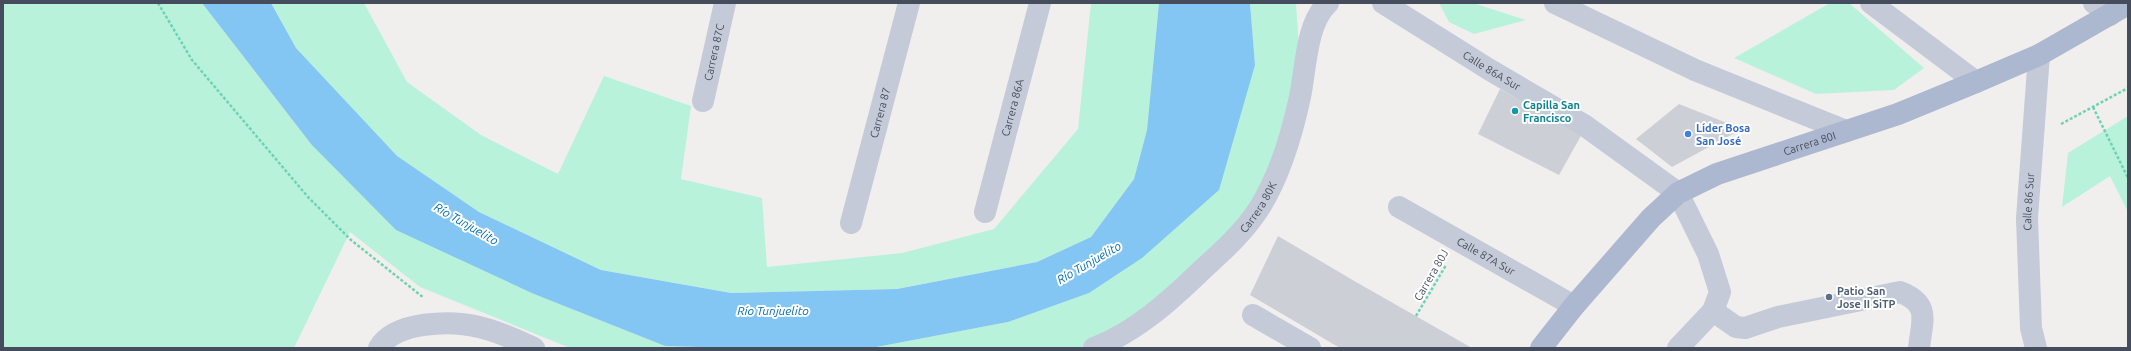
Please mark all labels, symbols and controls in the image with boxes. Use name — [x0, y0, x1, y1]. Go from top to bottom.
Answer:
street label: Carrera 87C — [702, 22, 726, 82]
street label: Calle 86A Sur — [1461, 49, 1523, 93]
street label: Carrera 86A — [999, 77, 1026, 138]
street label: Carrera 87 — [868, 86, 892, 139]
place label: Capilla San Francisco — [1523, 99, 1580, 124]
marker: Capilla San Francisco — [1510, 106, 1520, 116]
place label: Líder Bosa San José — [1696, 122, 1750, 147]
marker: Líder Bosa San José — [1683, 129, 1693, 139]
street label: Carrera 80I — [1782, 129, 1837, 158]
street label: Calle 86 Sur — [2021, 172, 2036, 231]
street label: Carrera 80K — [1237, 179, 1279, 235]
water label: Río Tunjuelito — [432, 200, 501, 247]
street label: Calle 87A Sur — [1455, 235, 1518, 278]
water label: Río Tunjuelito — [1054, 239, 1123, 286]
street label: Carrera 80J — [1412, 247, 1450, 303]
place label: Patio San Jose II SiTP — [1837, 285, 1896, 310]
marker: Patio San Jose II SiTP — [1824, 292, 1834, 302]
water label: Río Tunjuelito — [737, 304, 809, 317]

